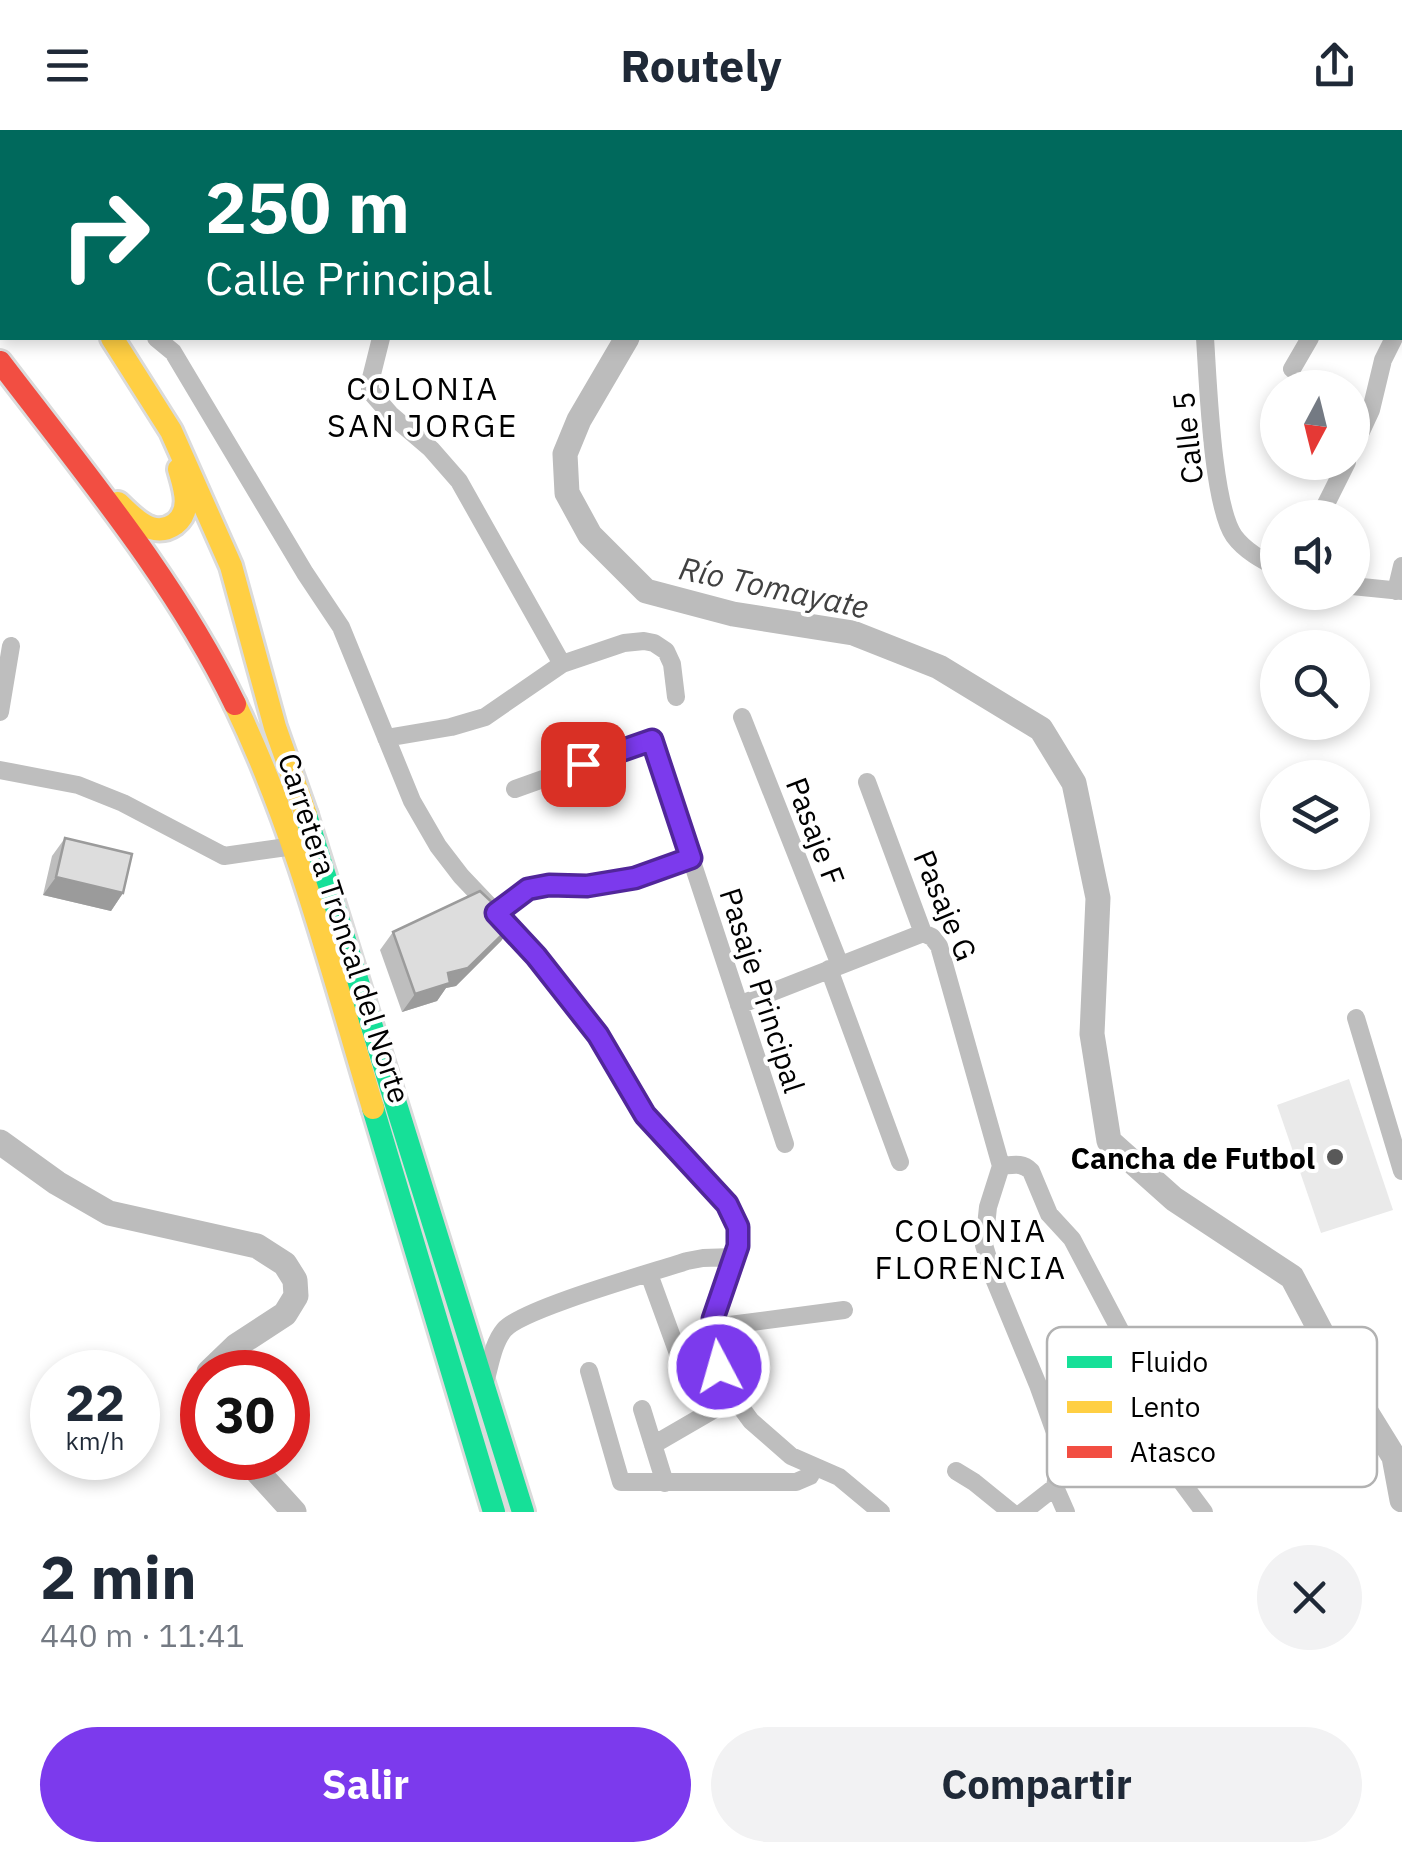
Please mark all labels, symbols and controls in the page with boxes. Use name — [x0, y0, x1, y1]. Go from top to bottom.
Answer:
text: Routely — [620, 36, 782, 94]
icon: menu — [40, 38, 95, 93]
icon: share — [1307, 38, 1362, 93]
text: 250 m — [205, 161, 410, 252]
icon: right — [40, 170, 170, 300]
text: Calle Principal — [205, 249, 493, 307]
district label: COLONIA SAN JORGE — [327, 367, 519, 446]
north arrow — [1260, 370, 1370, 480]
map controls — [1260, 370, 1370, 870]
street label: Calle 5 — [1163, 390, 1211, 486]
button: sound — [1260, 500, 1370, 610]
water label: Río Tomayate — [675, 546, 873, 628]
button: search — [1260, 630, 1370, 740]
pin — [541, 722, 626, 807]
icon: arrive — [556, 737, 611, 792]
street label: Carretera Troncal del Norte — [270, 748, 420, 1108]
button: layers — [1260, 760, 1370, 870]
street label: Pasaje F — [778, 772, 854, 890]
street label: Pasaje G — [905, 844, 987, 966]
street label: Pasaje Principal — [712, 883, 814, 1097]
place label: Cancha de Futbol — [1070, 1138, 1315, 1177]
marker: Cancha de Futbol — [1324, 1146, 1346, 1168]
district label: COLONIA FLORENCIA — [874, 1209, 1068, 1288]
position arrow — [667, 1315, 771, 1419]
legend — [1047, 1327, 1377, 1487]
text: Fluido — [1130, 1343, 1208, 1380]
speed limit sign: 30 — [180, 1350, 310, 1480]
text: 22 — [65, 1370, 125, 1435]
text: Lento — [1130, 1388, 1200, 1425]
text: km/h — [66, 1424, 124, 1457]
text: Atasco — [1130, 1433, 1216, 1470]
text: 2 min — [40, 1537, 197, 1616]
button: close — [1257, 1545, 1362, 1650]
text: 440 m · 11:41 — [40, 1614, 245, 1656]
button: Salir — [40, 1727, 691, 1842]
button: Compartir — [711, 1727, 1362, 1842]

